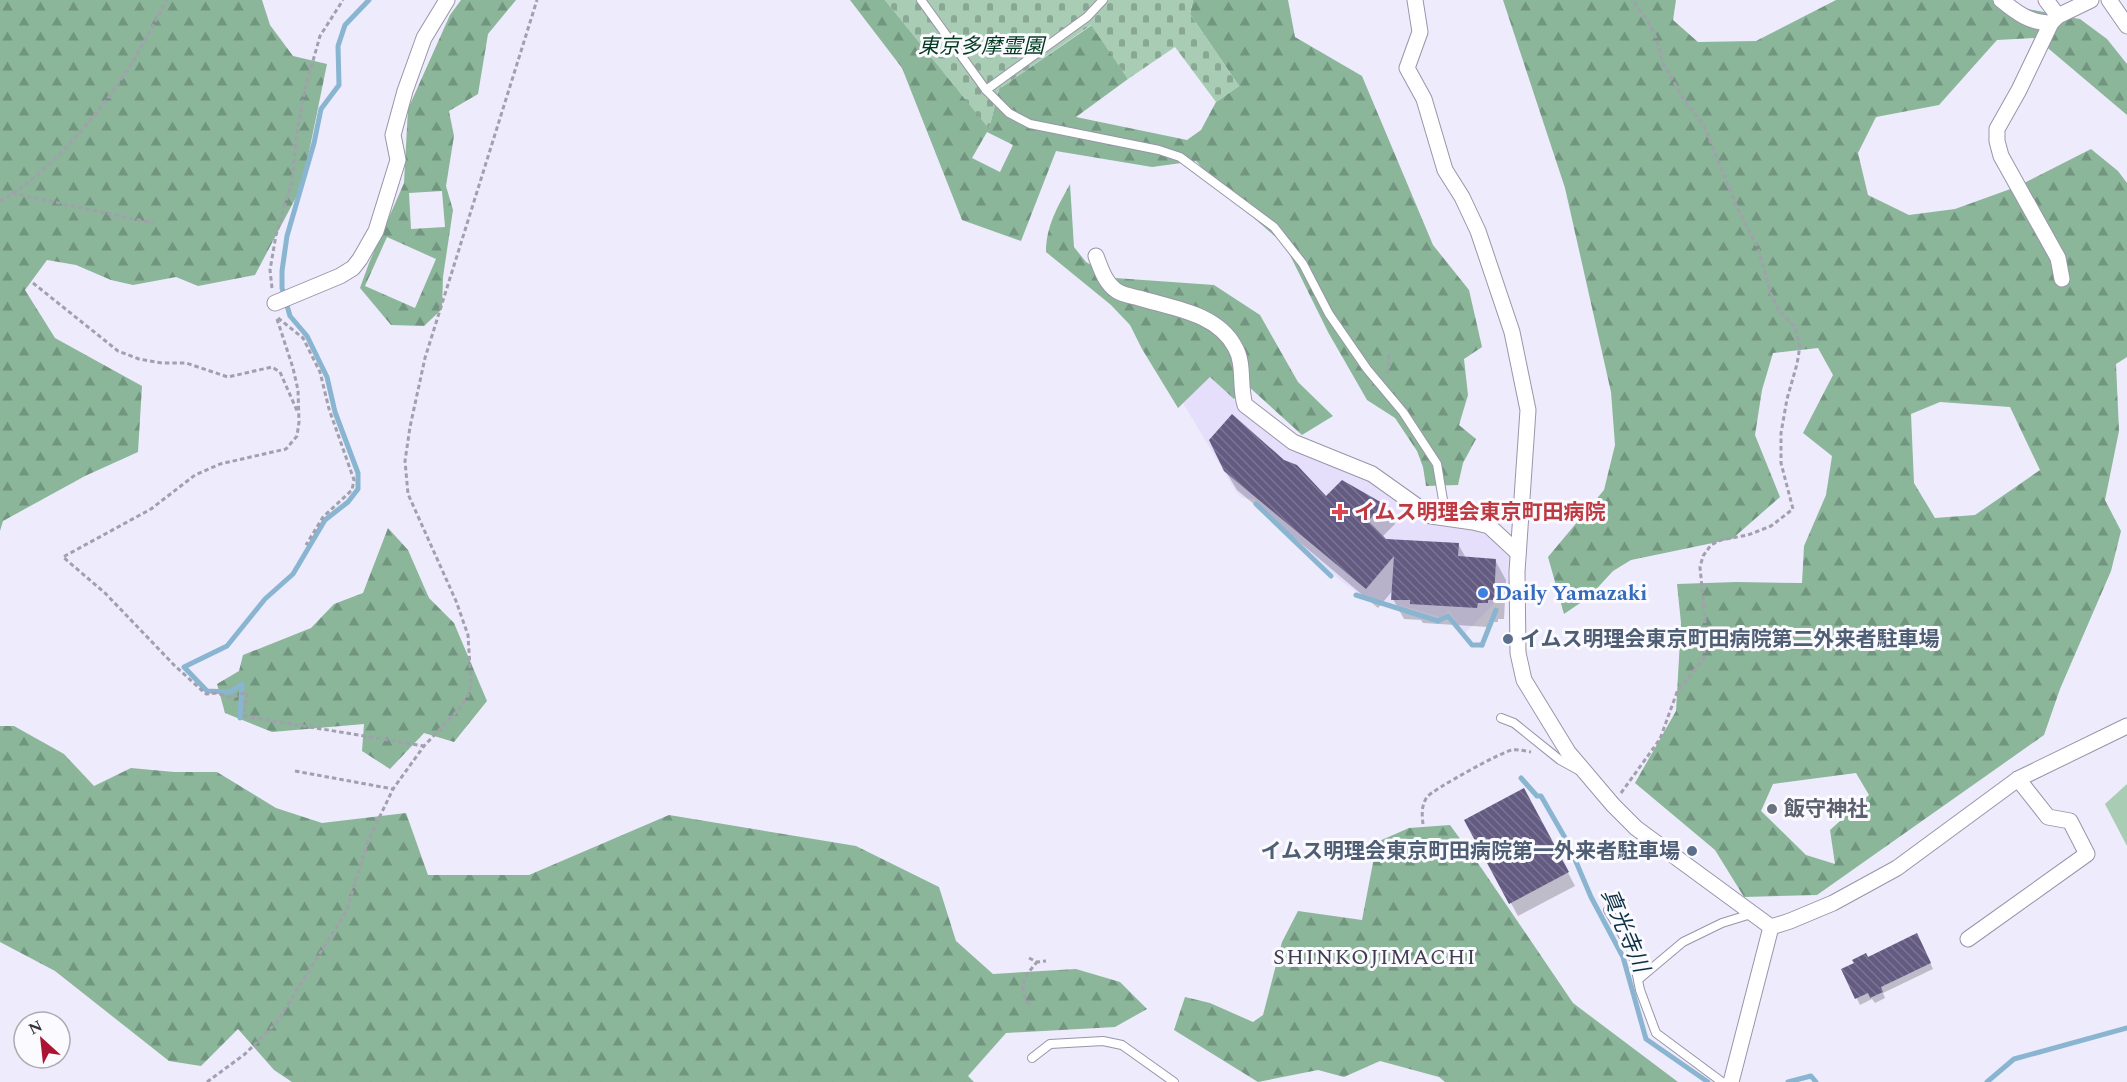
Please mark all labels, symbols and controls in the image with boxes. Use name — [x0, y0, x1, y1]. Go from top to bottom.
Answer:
park label: 東京多摩霊園 — [918, 31, 1047, 63]
place label: イムス明理会東京町田病院 — [1354, 497, 1606, 529]
marker: イムス明理会東京町田病院 — [1331, 503, 1349, 521]
place label: Daily Yamazaki — [1495, 578, 1647, 610]
marker: Daily Yamazaki — [1476, 586, 1490, 600]
place label: イムス明理会東京町田病院第二外来者駐車場 — [1520, 624, 1940, 656]
marker: イムス明理会東京町田病院第二外来者駐車場 — [1501, 632, 1515, 646]
place label: 飯守神社 — [1783, 794, 1868, 826]
marker: 飯守神社 — [1765, 802, 1779, 816]
place label: イムス明理会東京町田病院第一外来者駐車場 — [1260, 836, 1680, 868]
marker: イムス明理会東京町田病院第一外来者駐車場 — [1685, 844, 1699, 858]
water label: 真光寺川 — [1592, 884, 1658, 979]
district label: SHINKOJIMACHI — [1273, 941, 1477, 974]
north arrow — [12, 1010, 72, 1070]
text: N — [24, 1014, 47, 1041]

